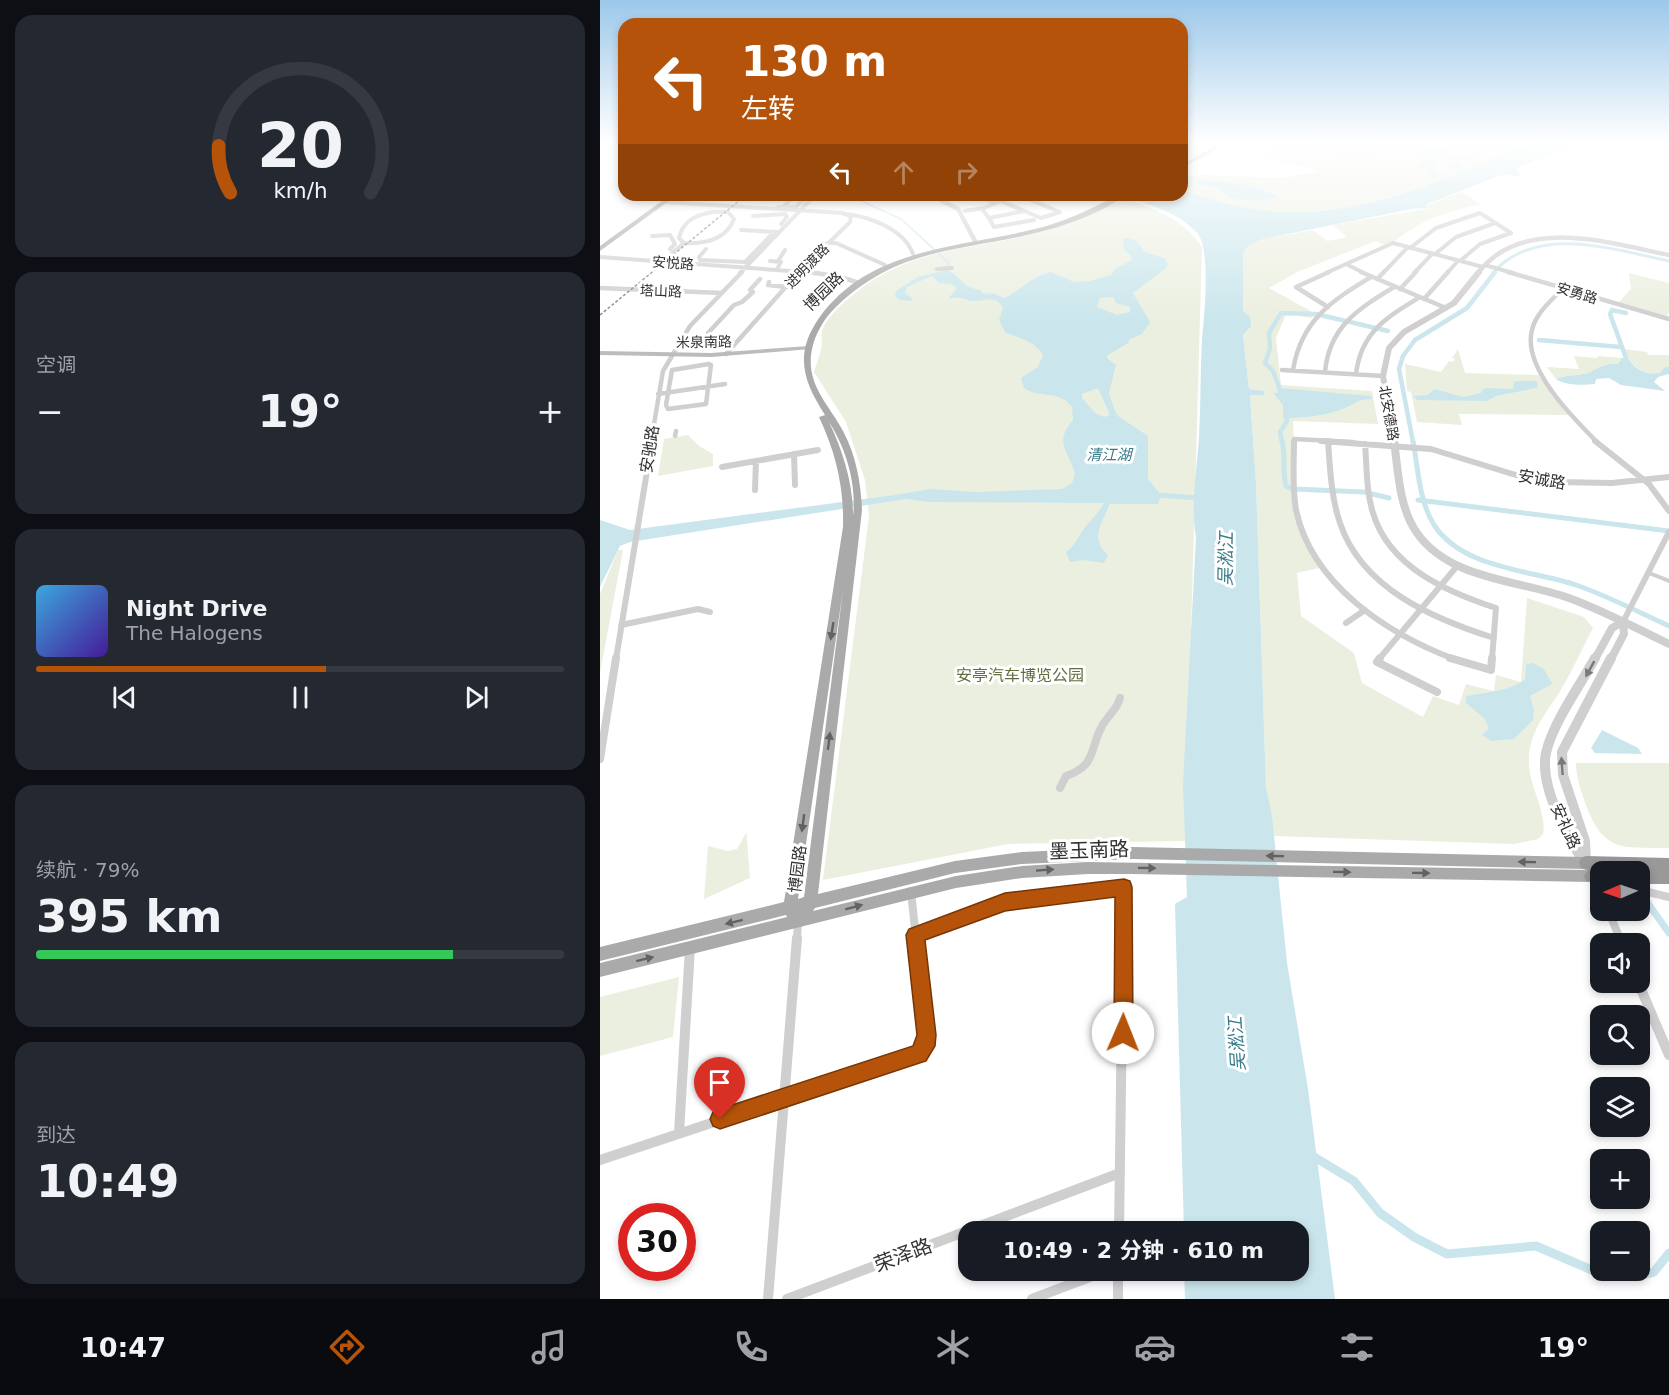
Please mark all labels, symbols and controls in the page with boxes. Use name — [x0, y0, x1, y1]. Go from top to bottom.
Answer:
text: 130 m — [741, 37, 887, 86]
icon: left — [642, 42, 720, 120]
text: 左转 — [741, 93, 795, 124]
text: 20 — [257, 109, 343, 182]
icon: left — [824, 156, 857, 189]
icon: ahead — [887, 156, 920, 189]
icon: right — [950, 156, 983, 189]
text: km/h — [273, 178, 327, 203]
street label: 进明渡路 — [782, 240, 832, 292]
street label: 安悦路 — [651, 254, 695, 272]
street label: 博园路 — [799, 268, 847, 315]
street label: 安勇路 — [1555, 279, 1599, 307]
street label: 塔山路 — [640, 282, 682, 300]
street label: 米泉南路 — [676, 334, 732, 350]
text: 空调 — [36, 353, 76, 377]
street label: 北安德路 — [1376, 384, 1402, 442]
text: 19° — [257, 385, 343, 438]
text: − — [36, 392, 64, 431]
text: + — [536, 392, 564, 431]
street label: 安驰路 — [636, 424, 663, 474]
water label: 清江湖 — [1086, 446, 1133, 464]
street label: 安诚路 — [1517, 466, 1567, 493]
water label: 吴淞江 — [1215, 530, 1237, 586]
text: Night Drive — [126, 596, 267, 621]
text: The Halogens — [126, 621, 263, 645]
one-way arrow — [828, 621, 837, 640]
one-way arrow — [1585, 660, 1595, 677]
park label: 安亭汽车博览公园 — [956, 666, 1084, 685]
icon: previous — [108, 681, 141, 714]
icon: pause — [284, 681, 317, 714]
icon: next — [460, 681, 493, 714]
one-way arrow — [825, 732, 834, 751]
one-way arrow — [1558, 757, 1567, 776]
street label: 安礼路 — [1547, 800, 1584, 852]
one-way arrow — [799, 814, 808, 833]
street label: 墨玉南路 — [1049, 837, 1129, 863]
street label: 博园路 — [785, 844, 810, 894]
one-way arrow — [1265, 851, 1284, 861]
one-way arrow — [1518, 857, 1537, 867]
text: 续航 · 79% — [36, 858, 140, 882]
north arrow — [1590, 861, 1650, 921]
map controls — [1590, 861, 1650, 1281]
one-way arrow — [1137, 863, 1156, 873]
one-way arrow — [1036, 866, 1055, 875]
one-way arrow — [1332, 867, 1351, 877]
one-way arrow — [1411, 869, 1430, 878]
text: 395 km — [36, 890, 222, 943]
one-way arrow — [845, 901, 863, 911]
one-way arrow — [724, 917, 743, 927]
button: sound — [1590, 933, 1650, 993]
one-way arrow — [636, 954, 654, 964]
position arrow — [1091, 1001, 1155, 1065]
button: search — [1590, 1005, 1650, 1065]
water label: 吴淞江 — [1224, 1014, 1249, 1072]
pin — [694, 1057, 745, 1119]
icon: arrive — [703, 1066, 736, 1099]
button: layers — [1590, 1077, 1650, 1137]
text: 到达 — [36, 1123, 76, 1147]
button: + — [1590, 1149, 1650, 1209]
text: 10:49 — [36, 1155, 179, 1208]
speed limit sign: 30 — [618, 1203, 696, 1281]
button: − — [1590, 1221, 1650, 1281]
street label: 荣泽路 — [871, 1233, 935, 1277]
text: 10:49 · 2 分钟 · 610 m — [1003, 1238, 1264, 1263]
icon: directions — [326, 1326, 368, 1368]
icon: music — [528, 1326, 570, 1368]
icon: phone — [730, 1326, 772, 1368]
icon: climate — [932, 1326, 974, 1368]
icon: car — [1134, 1326, 1176, 1368]
icon: filters — [1336, 1326, 1378, 1368]
text: 10:47 — [80, 1332, 166, 1363]
text: 19° — [1538, 1332, 1589, 1363]

